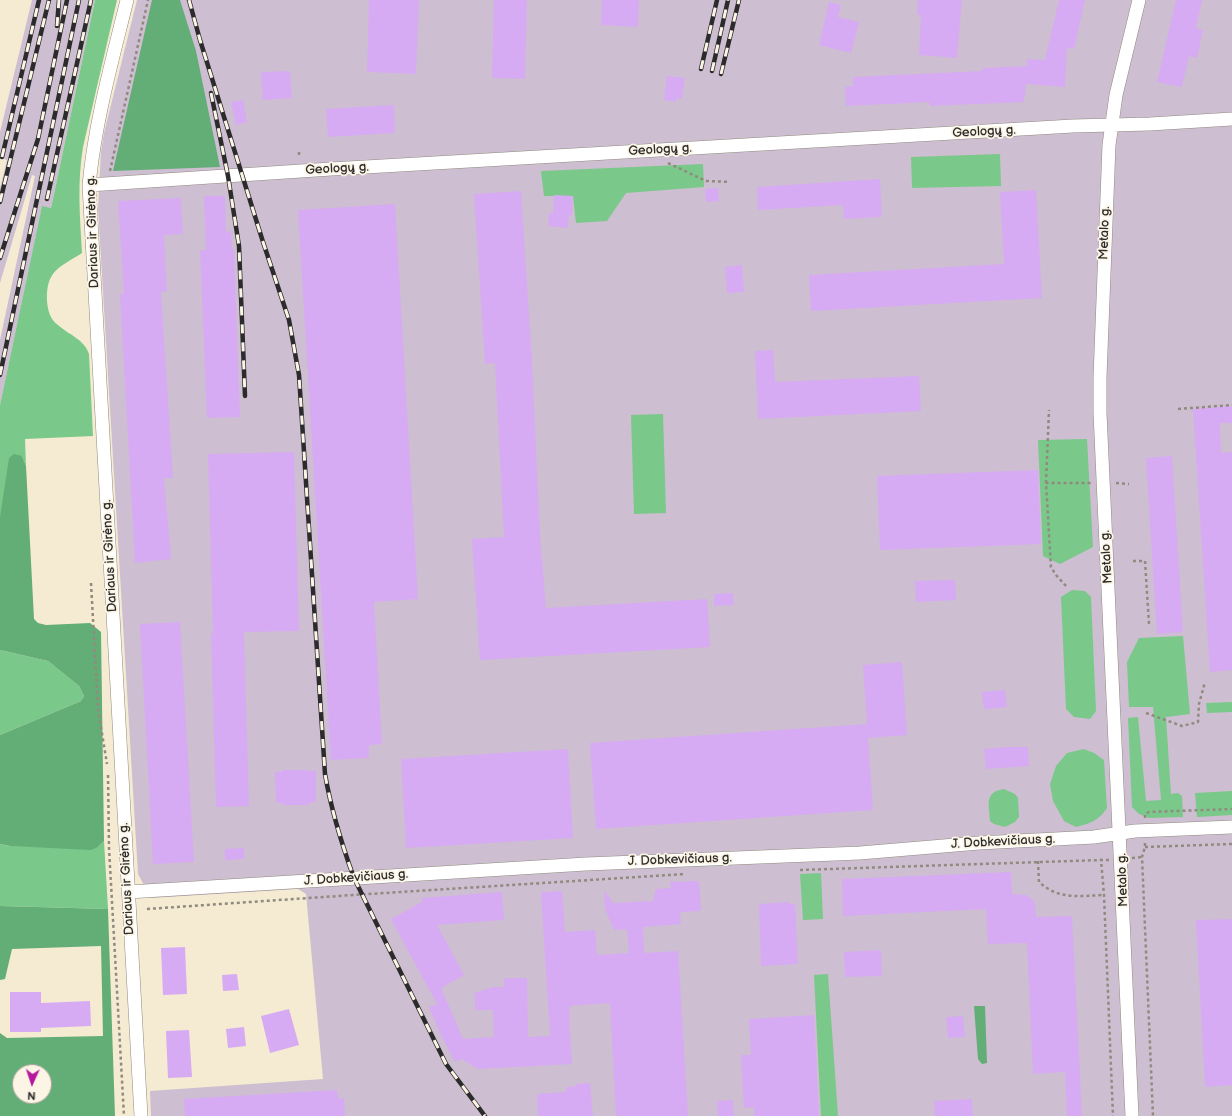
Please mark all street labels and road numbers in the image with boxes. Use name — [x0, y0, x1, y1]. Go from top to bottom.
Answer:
street label: Geologų g. — [952, 123, 1016, 141]
street label: Geologų g. — [628, 141, 692, 159]
street label: Geologų g. — [305, 160, 369, 178]
street label: Dariaus ir Girėno g. — [83, 175, 103, 289]
street label: Metalo g. — [1096, 206, 1114, 260]
street label: Dariaus ir Girėno g. — [99, 499, 121, 613]
street label: Metalo g. — [1098, 530, 1116, 584]
street label: Dariaus ir Girėno g. — [116, 822, 138, 936]
street label: J. Dobkevičiaus g. — [951, 831, 1055, 853]
street label: J. Dobkevičiaus g. — [628, 850, 732, 870]
street label: Metalo g. — [1114, 853, 1132, 907]
street label: J. Dobkevičiaus g. — [304, 867, 408, 889]

